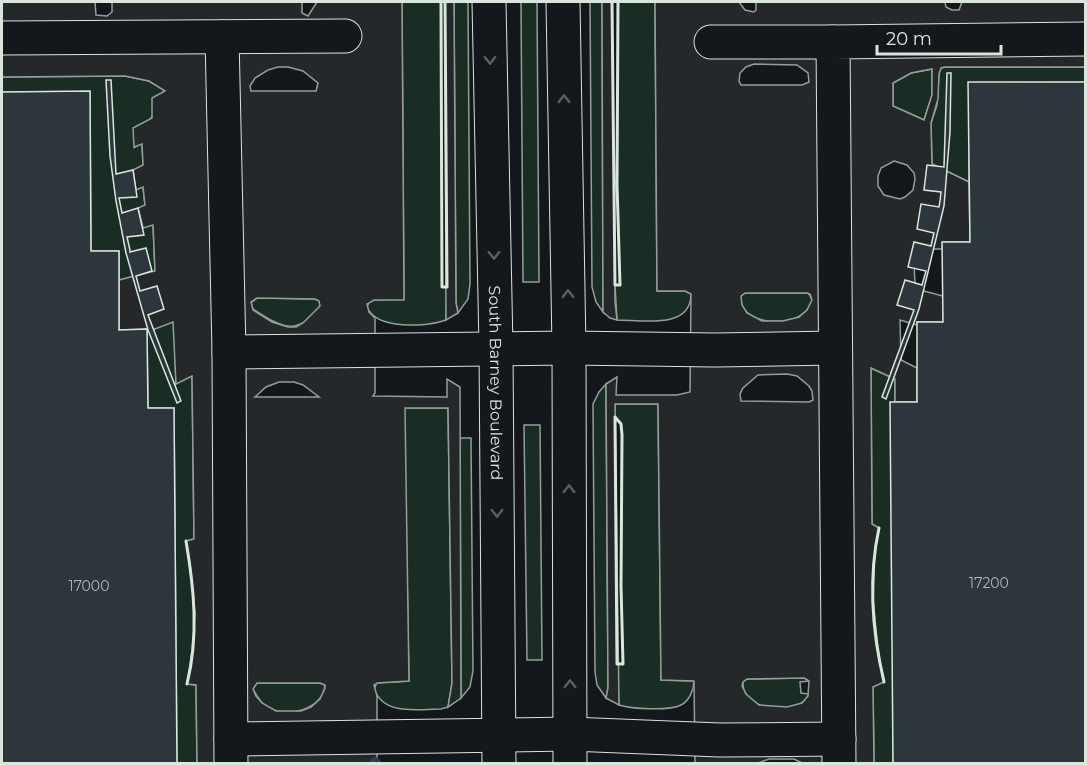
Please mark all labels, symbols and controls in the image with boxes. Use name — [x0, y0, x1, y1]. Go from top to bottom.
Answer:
scale bar — [877, 18, 1002, 56]
text: 20 m — [886, 28, 932, 50]
one-way arrow — [484, 55, 497, 64]
one-way arrow — [558, 95, 571, 104]
one-way arrow — [488, 250, 501, 259]
street label: South Barney Boulevard — [485, 285, 506, 480]
one-way arrow — [562, 290, 574, 299]
one-way arrow — [563, 485, 575, 494]
one-way arrow — [491, 508, 504, 517]
house number: 17200 — [969, 574, 1009, 592]
house number: 17000 — [69, 577, 109, 595]
one-way arrow — [564, 680, 576, 689]

